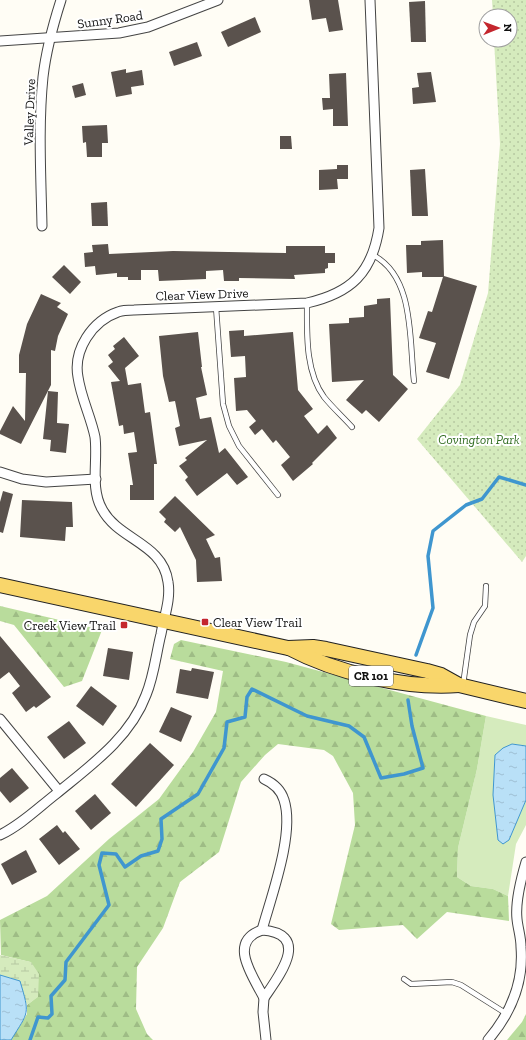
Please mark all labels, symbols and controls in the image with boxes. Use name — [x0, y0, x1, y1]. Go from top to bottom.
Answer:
street label: Sunny Road — [76, 7, 144, 32]
north arrow — [478, 8, 518, 48]
text: N — [501, 24, 514, 33]
street label: Valley Drive — [21, 78, 38, 147]
street label: Clear View Drive — [155, 285, 249, 304]
park label: Covington Park — [438, 432, 520, 447]
place label: Clear View Trail — [213, 615, 302, 630]
marker: Clear View Trail — [200, 617, 210, 627]
place label: Creek View Trail — [24, 618, 117, 633]
marker: Creek View Trail — [119, 620, 129, 630]
road number: CR 101 — [349, 666, 393, 686]

